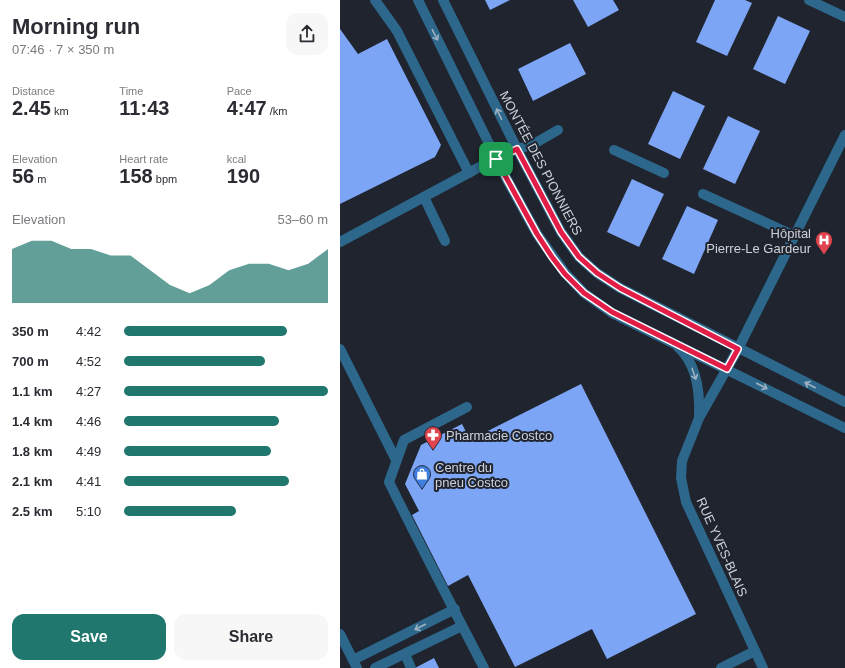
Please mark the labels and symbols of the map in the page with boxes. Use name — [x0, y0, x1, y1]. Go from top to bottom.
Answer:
one-way arrow — [432, 29, 439, 41]
street label: MONTÉE DES PIONNIERS — [497, 88, 586, 238]
one-way arrow — [495, 108, 502, 120]
pin — [479, 142, 513, 176]
place label: Hôpital Pierre-Le Gardeur — [706, 226, 812, 256]
hospital icon: Hôpital Pierre-Le Gardeur — [814, 230, 834, 255]
one-way arrow — [691, 367, 698, 380]
one-way arrow — [804, 381, 816, 388]
one-way arrow — [756, 383, 768, 390]
pharmacy icon: Pharmacie Costco — [423, 425, 443, 450]
place label: Pharmacie Costco — [446, 428, 552, 443]
place label: Centre du pneu Costco — [435, 460, 508, 490]
shop icon: Centre du pneu Costco — [412, 464, 432, 489]
street label: RUE YVES-BLAIS — [693, 495, 751, 599]
one-way arrow — [414, 624, 426, 631]

